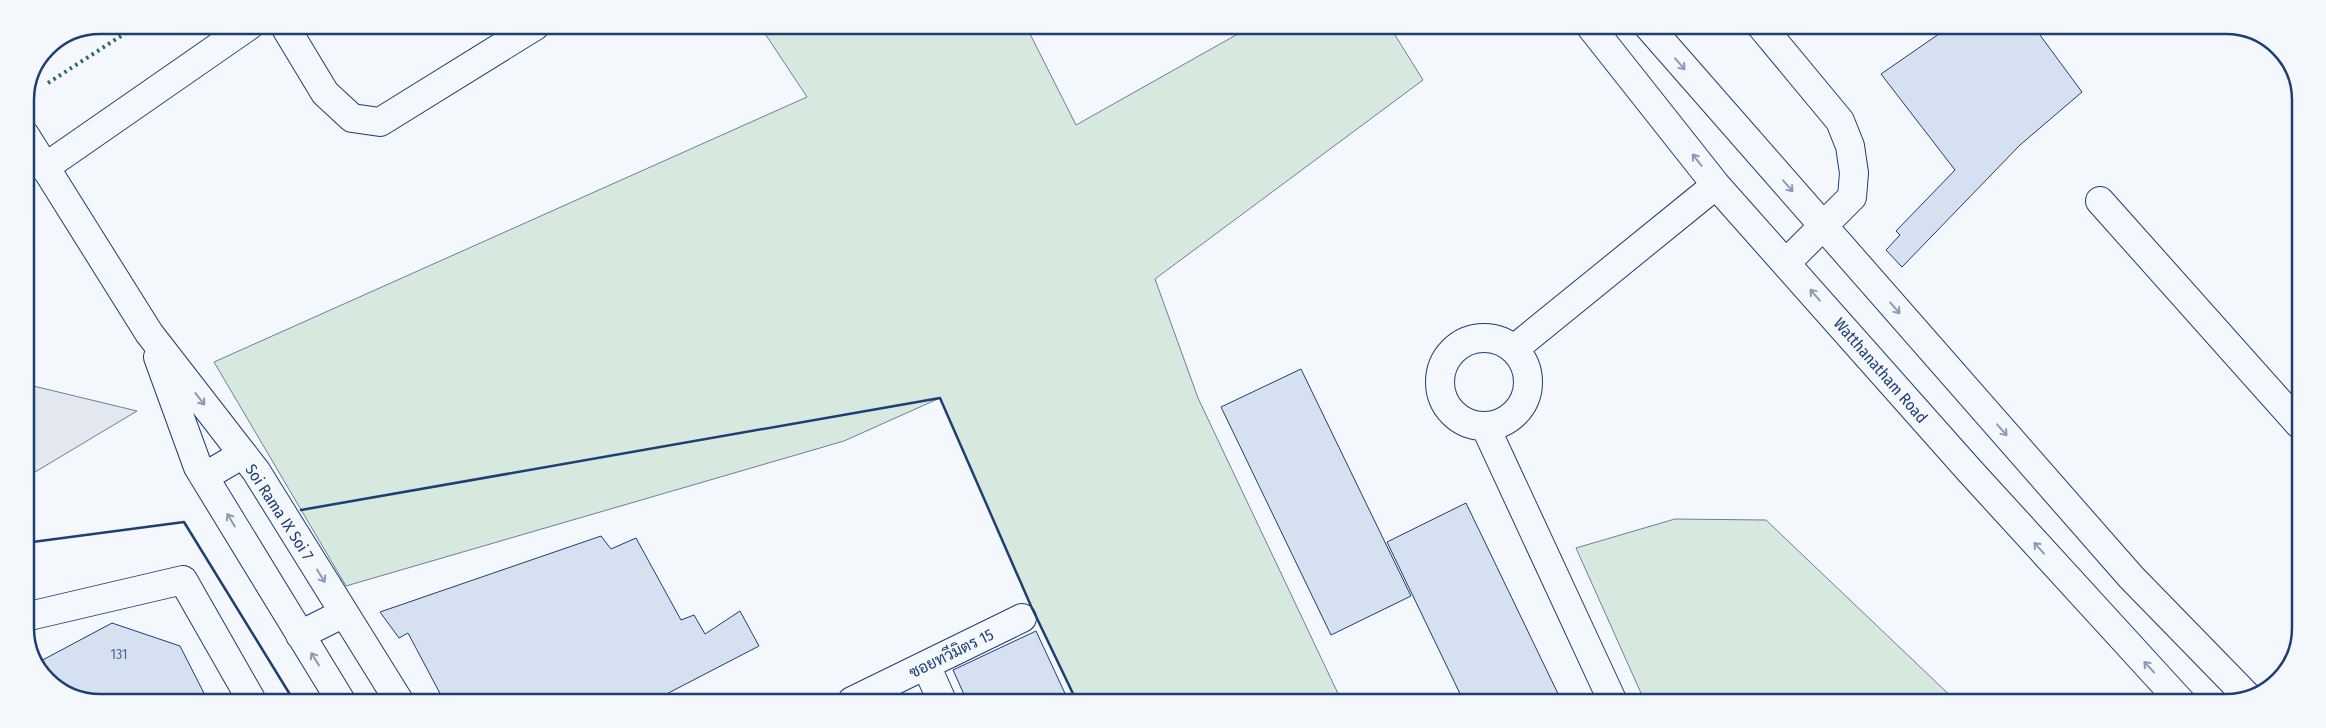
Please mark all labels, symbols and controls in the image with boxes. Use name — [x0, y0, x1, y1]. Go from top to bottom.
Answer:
one-way arrow — [1674, 57, 1685, 70]
one-way arrow — [1691, 154, 1702, 167]
one-way arrow — [1782, 179, 1793, 192]
one-way arrow — [1809, 289, 1821, 302]
one-way arrow — [1889, 301, 1901, 314]
street label: Watthanatham Road — [1830, 314, 1931, 427]
one-way arrow — [195, 392, 205, 406]
one-way arrow — [1996, 424, 2008, 437]
street label: Soi Rama IX Soi 7 — [241, 461, 318, 564]
one-way arrow — [225, 514, 235, 528]
one-way arrow — [2033, 541, 2045, 554]
one-way arrow — [316, 569, 326, 583]
street label: ซอยทวีมิตร 15 — [905, 623, 997, 682]
house number: 131 — [111, 646, 127, 663]
one-way arrow — [310, 653, 320, 667]
one-way arrow — [2143, 661, 2155, 674]

